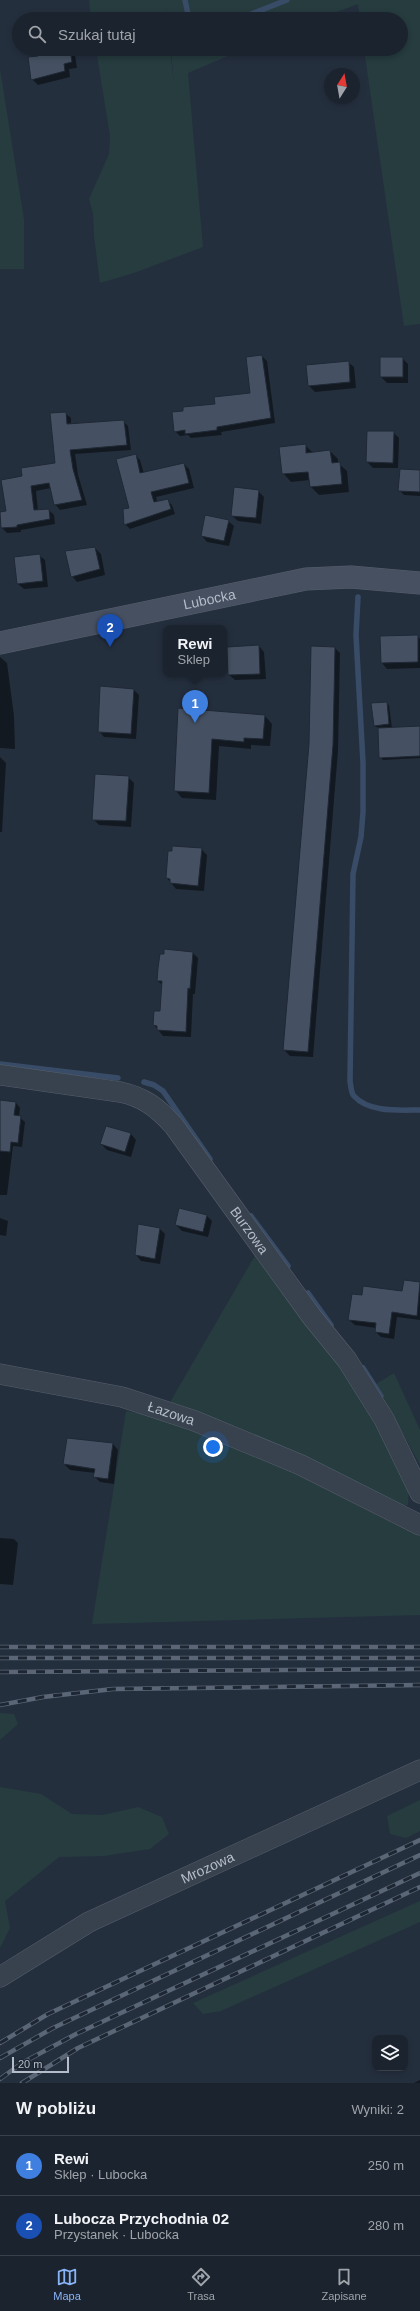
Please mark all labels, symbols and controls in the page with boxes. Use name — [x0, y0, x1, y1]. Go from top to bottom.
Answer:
search box — [12, 12, 408, 56]
icon: search — [26, 23, 48, 45]
text: Szukaj tutaj — [58, 26, 136, 43]
north arrow — [324, 68, 360, 104]
street label: Lubocka — [182, 586, 237, 612]
pin: 2 — [97, 614, 123, 647]
popup — [163, 625, 227, 677]
text: Rewi — [177, 635, 213, 652]
text: Sklep — [177, 652, 210, 667]
pin: 1 — [182, 690, 208, 723]
street label: Burzowa — [227, 1204, 272, 1257]
street label: Łazowa — [146, 1398, 197, 1428]
your location — [203, 1437, 223, 1457]
street label: Mrozowa — [178, 1848, 237, 1887]
map controls — [372, 2035, 408, 2071]
button: layers — [372, 2035, 408, 2071]
scale bar — [12, 2055, 69, 2074]
text: 20 m — [18, 2058, 42, 2070]
text: W pobliżu — [16, 2099, 96, 2118]
text: Wyniki: 2 — [351, 2102, 404, 2117]
text: Rewi — [54, 2150, 89, 2167]
text: 1 — [25, 2158, 33, 2173]
text: 250 m — [368, 2158, 404, 2173]
text: Sklep · Lubocka — [54, 2167, 147, 2182]
text: Lubocza Przychodnia 02 — [54, 2210, 229, 2227]
text: 2 — [25, 2218, 33, 2233]
text: 280 m — [368, 2218, 404, 2233]
text: Przystanek · Lubocka — [54, 2227, 179, 2242]
tab: Mapa — [53, 2266, 81, 2302]
tab: Trasa — [187, 2266, 215, 2302]
tab: Zapisane — [321, 2266, 367, 2302]

